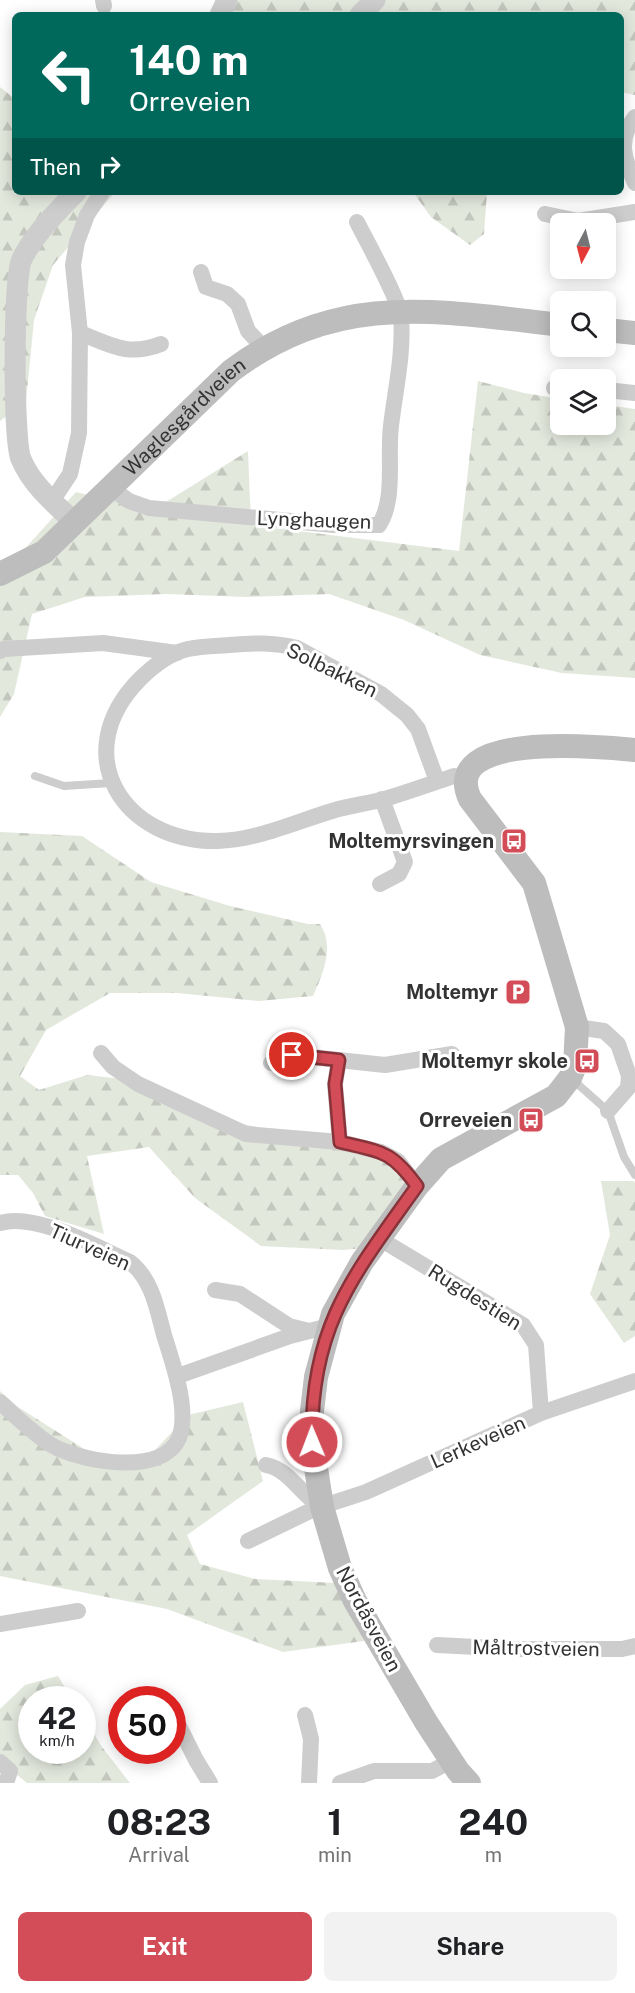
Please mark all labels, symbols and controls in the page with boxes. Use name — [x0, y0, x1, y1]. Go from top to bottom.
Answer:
text: 140 m — [129, 35, 249, 84]
icon: left — [30, 36, 108, 114]
text: Orreveien — [129, 85, 251, 117]
icon: right — [93, 150, 126, 183]
text: Then — [30, 154, 81, 180]
north arrow — [550, 213, 616, 279]
map controls — [550, 213, 616, 435]
button: search — [550, 291, 616, 357]
street label: Waglesgårdveien — [118, 352, 250, 481]
button: layers — [550, 369, 616, 435]
street label: Lynghaugen — [256, 506, 372, 534]
street label: Solbakken — [283, 638, 381, 702]
bus stop icon: Moltemyrsvingen — [499, 826, 529, 856]
place label: Moltemyrsvingen — [328, 829, 494, 853]
parking icon: Moltemyr — [503, 977, 533, 1007]
place label: Moltemyr — [406, 980, 498, 1004]
pin — [266, 1029, 317, 1080]
icon: arrive — [275, 1038, 308, 1071]
bus stop icon: Moltemyr skole — [572, 1046, 602, 1076]
place label: Moltemyr skole — [421, 1049, 568, 1073]
bus stop icon: Orreveien — [516, 1105, 546, 1135]
place label: Orreveien — [419, 1108, 512, 1132]
street label: Tiurveien — [46, 1219, 134, 1275]
street label: Rugdestien — [424, 1259, 526, 1335]
position arrow — [280, 1410, 344, 1474]
street label: Lerkeveien — [427, 1410, 529, 1474]
street label: Nordåsveien — [331, 1562, 407, 1676]
street label: Måltrostveien — [472, 1635, 600, 1661]
speed limit sign: 50 — [108, 1686, 186, 1764]
text: 42 — [38, 1700, 76, 1736]
text: km/h — [39, 1732, 75, 1749]
text: 08:23 — [107, 1801, 211, 1843]
text: 1 — [327, 1801, 343, 1843]
text: 240 — [459, 1801, 528, 1843]
text: Arrival — [128, 1843, 190, 1867]
text: min — [318, 1843, 352, 1867]
text: m — [485, 1843, 502, 1867]
button: Exit — [18, 1912, 312, 1981]
button: Share — [324, 1912, 617, 1981]

